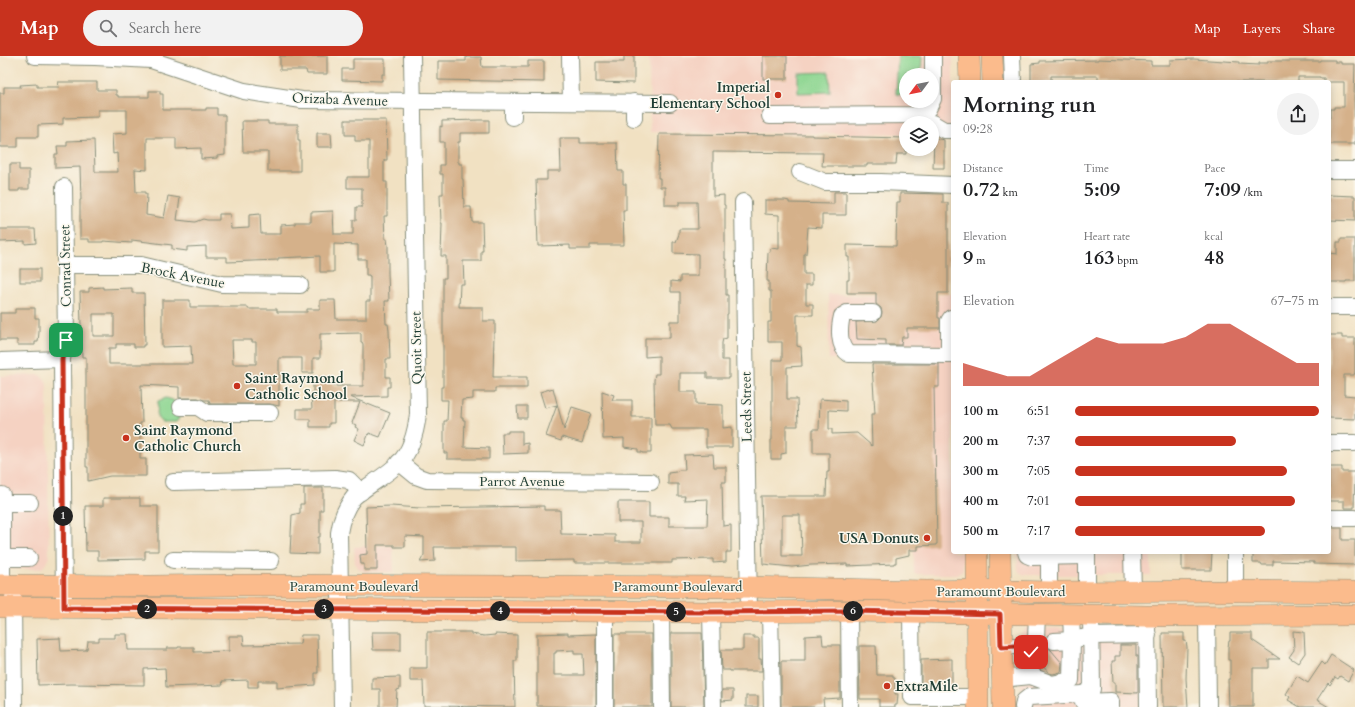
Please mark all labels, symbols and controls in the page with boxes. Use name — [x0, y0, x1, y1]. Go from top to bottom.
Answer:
search box — [83, 10, 363, 46]
text: Map — [20, 15, 59, 41]
icon: search — [97, 17, 119, 39]
text: Search here — [129, 18, 201, 38]
text: Map — [1194, 19, 1221, 38]
text: Layers — [1243, 19, 1281, 38]
text: Share — [1303, 19, 1335, 38]
north arrow — [899, 68, 939, 108]
map controls — [899, 68, 939, 156]
place label: Imperial Elementary School — [650, 78, 770, 113]
street label: Orizaba Avenue — [292, 88, 388, 111]
marker: Imperial Elementary School — [773, 90, 783, 100]
text: Morning run — [963, 90, 1096, 120]
button: share — [1277, 93, 1319, 135]
button: layers — [899, 116, 939, 156]
text: 09:28 — [963, 120, 993, 138]
text: Distance — [963, 161, 1003, 176]
text: Time — [1084, 161, 1109, 176]
text: Pace — [1204, 161, 1226, 176]
text: 0.72 — [963, 176, 1000, 203]
text: 5:09 — [1084, 176, 1120, 203]
text: 7:09 — [1204, 176, 1241, 203]
text: km — [1000, 185, 1018, 200]
text: /km — [1241, 185, 1263, 200]
street label: Conrad Street — [55, 224, 76, 307]
text: Elevation — [963, 229, 1007, 244]
text: Heart rate — [1084, 229, 1130, 244]
text: kcal — [1204, 229, 1223, 244]
text: 9 — [963, 244, 973, 271]
text: 163 — [1084, 244, 1114, 271]
text: 48 — [1204, 244, 1225, 271]
text: m — [973, 253, 986, 268]
text: bpm — [1114, 253, 1138, 268]
street label: Brock Avenue — [139, 258, 227, 293]
text: Elevation — [963, 292, 1015, 310]
text: 67–75 m — [1271, 292, 1319, 310]
street label: Quoit Street — [406, 311, 427, 385]
pin — [49, 323, 83, 357]
icon: arrive — [55, 329, 77, 351]
place label: Saint Raymond Catholic School — [245, 369, 347, 404]
street label: Leeds Street — [736, 371, 757, 443]
marker: Saint Raymond Catholic School — [232, 381, 242, 391]
text: 100 m — [963, 402, 998, 420]
text: 6:51 — [1027, 402, 1050, 420]
place label: Saint Raymond Catholic Church — [134, 421, 242, 456]
text: 200 m — [963, 432, 998, 450]
text: 7:37 — [1027, 432, 1050, 450]
marker: Saint Raymond Catholic Church — [121, 433, 131, 443]
text: 300 m — [963, 462, 998, 480]
text: 7:05 — [1027, 462, 1050, 480]
street label: Parrot Avenue — [479, 472, 565, 491]
text: 400 m — [963, 492, 998, 510]
text: 7:01 — [1027, 492, 1050, 510]
pin: 1 — [53, 506, 73, 526]
text: 1 — [60, 508, 66, 523]
text: 500 m — [963, 522, 998, 540]
text: 7:17 — [1027, 522, 1050, 540]
place label: USA Donuts — [839, 529, 919, 548]
marker: USA Donuts — [922, 533, 932, 543]
street label: Paramount Boulevard — [289, 577, 419, 596]
street label: Paramount Boulevard — [613, 577, 743, 596]
street label: Paramount Boulevard — [936, 582, 1066, 601]
pin: 2 — [137, 599, 157, 619]
pin: 3 — [314, 599, 334, 619]
text: 2 — [144, 601, 150, 616]
text: 3 — [321, 601, 327, 616]
pin: 4 — [490, 601, 510, 621]
pin: 6 — [843, 601, 863, 621]
pin: 5 — [666, 602, 686, 622]
text: 4 — [497, 603, 503, 618]
text: 6 — [850, 603, 856, 618]
text: 5 — [673, 604, 679, 619]
pin — [1014, 635, 1048, 669]
icon: check — [1020, 641, 1042, 663]
place label: ExtraMile — [895, 677, 958, 696]
marker: ExtraMile — [882, 681, 892, 691]

